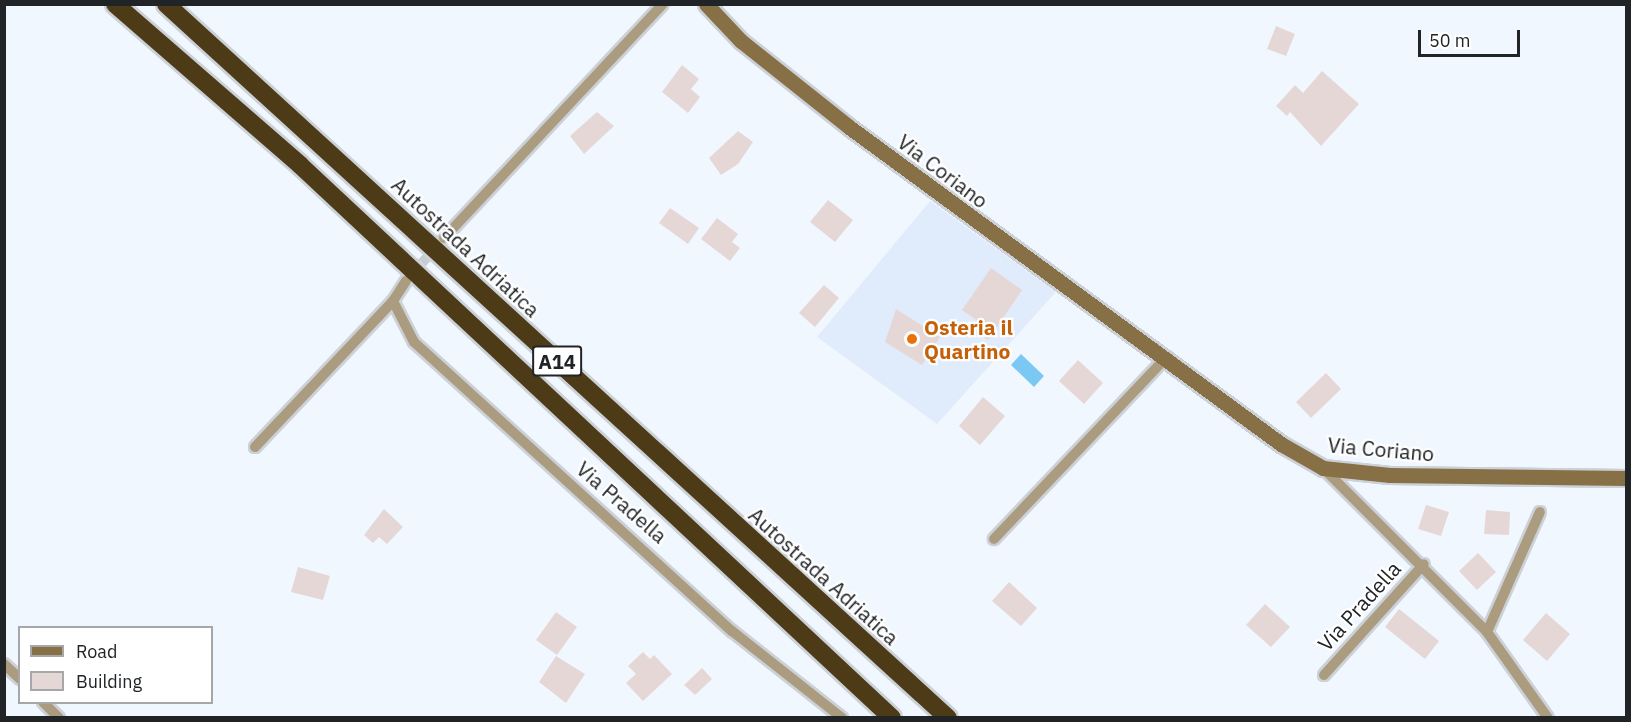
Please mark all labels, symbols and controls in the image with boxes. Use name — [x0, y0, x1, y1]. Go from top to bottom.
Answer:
scale bar — [1421, 18, 1523, 56]
text: 50 m — [1429, 29, 1471, 52]
street label: Via Coriano — [893, 129, 993, 213]
street label: Autostrada Adriatica — [387, 172, 545, 322]
place label: Osteria il Quartino — [924, 314, 1013, 364]
marker: Osteria il Quartino — [905, 332, 919, 346]
road number: A14 — [532, 344, 582, 378]
street label: Via Coriano — [1327, 432, 1435, 466]
street label: Via Pradella — [572, 456, 672, 548]
street label: Autostrada Adriatica — [744, 502, 904, 650]
street label: Via Pradella — [1312, 556, 1406, 656]
legend — [18, 626, 213, 704]
text: Road — [76, 640, 117, 663]
text: Building — [76, 670, 142, 693]

